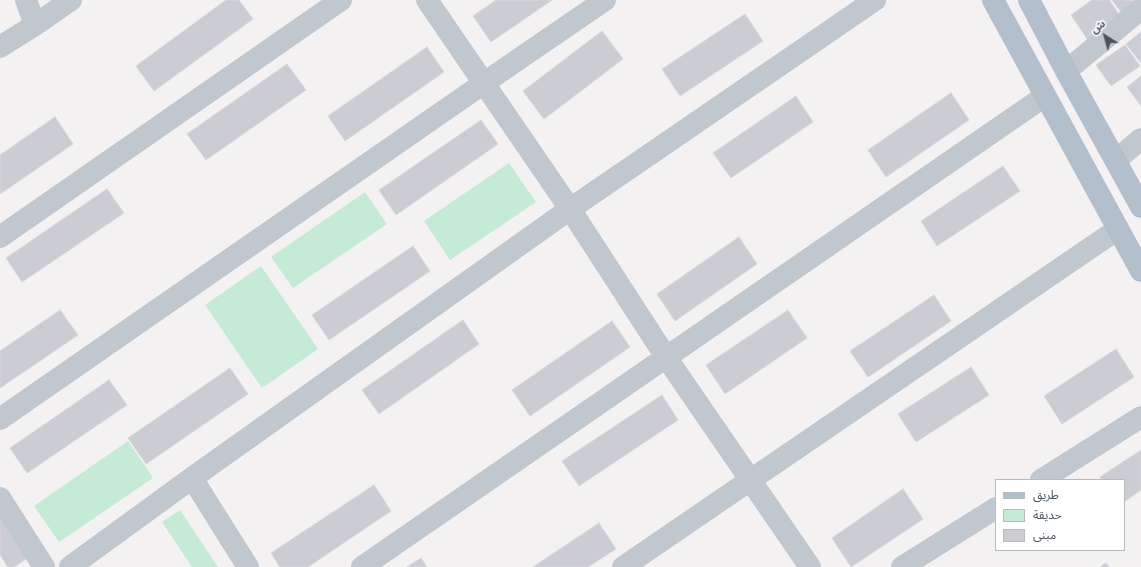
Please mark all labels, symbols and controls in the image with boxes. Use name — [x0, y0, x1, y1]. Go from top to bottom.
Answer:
north arrow — [1085, 16, 1125, 56]
text: ش — [1088, 17, 1107, 36]
legend — [995, 479, 1125, 551]
text: طريق — [1033, 488, 1059, 502]
text: حديقة — [1033, 508, 1062, 522]
text: مبنى — [1033, 528, 1056, 542]

